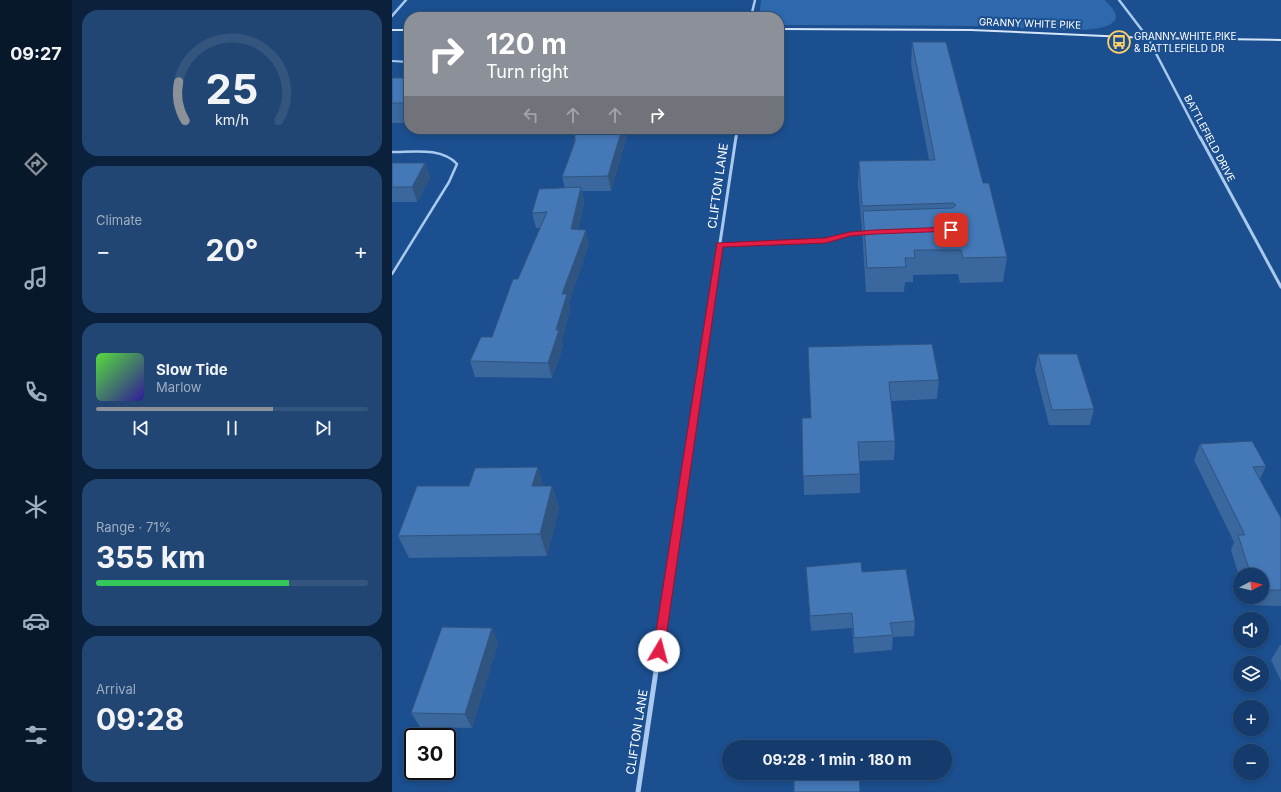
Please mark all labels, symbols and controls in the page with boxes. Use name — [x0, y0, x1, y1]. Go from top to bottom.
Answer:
street label: GRANNY WHITE PIKE — [979, 15, 1081, 31]
text: 120 m — [486, 27, 567, 61]
icon: right — [420, 28, 472, 80]
bus stop icon: GRANNY WHITE PIKE & BATTLEFIELD DR — [1106, 29, 1132, 55]
place label: GRANNY WHITE PIKE & BATTLEFIELD DR — [1134, 30, 1237, 54]
text: 09:27 — [10, 43, 62, 64]
text: Turn right — [486, 61, 569, 82]
text: 25 — [206, 64, 258, 114]
street label: BATTLEFIELD DRIVE — [1182, 92, 1238, 184]
icon: left — [520, 104, 542, 126]
icon: ahead — [562, 104, 584, 126]
icon: ahead — [604, 104, 626, 126]
icon: right — [646, 104, 668, 126]
text: km/h — [215, 111, 249, 128]
street label: CLIFTON LANE — [704, 142, 731, 230]
icon: directions — [22, 150, 50, 178]
text: Climate — [96, 212, 142, 228]
pin — [934, 213, 968, 247]
icon: arrive — [940, 219, 962, 241]
text: 20° — [206, 232, 258, 268]
text: − — [96, 238, 111, 264]
text: + — [353, 238, 368, 264]
icon: music — [22, 264, 50, 292]
text: Slow Tide — [156, 360, 228, 379]
icon: phone — [22, 378, 50, 406]
text: Marlow — [156, 379, 202, 395]
icon: previous — [130, 417, 152, 439]
icon: pause — [221, 417, 243, 439]
icon: next — [312, 417, 334, 439]
icon: climate — [22, 493, 50, 521]
text: Range · 71% — [96, 519, 171, 535]
text: 355 km — [96, 539, 206, 575]
north arrow — [1233, 568, 1269, 604]
map controls — [1233, 568, 1269, 780]
icon: car — [22, 607, 50, 635]
button: sound — [1233, 612, 1269, 648]
position arrow — [638, 630, 680, 672]
button: layers — [1233, 656, 1269, 692]
text: Arrival — [96, 681, 136, 697]
street label: CLIFTON LANE — [622, 688, 651, 776]
button: + — [1233, 700, 1269, 736]
text: 09:28 — [96, 701, 184, 737]
icon: filters — [22, 721, 50, 749]
speed limit sign: 30 — [404, 728, 456, 780]
button: − — [1233, 744, 1269, 780]
text: 09:28 · 1 min · 180 m — [762, 750, 912, 769]

